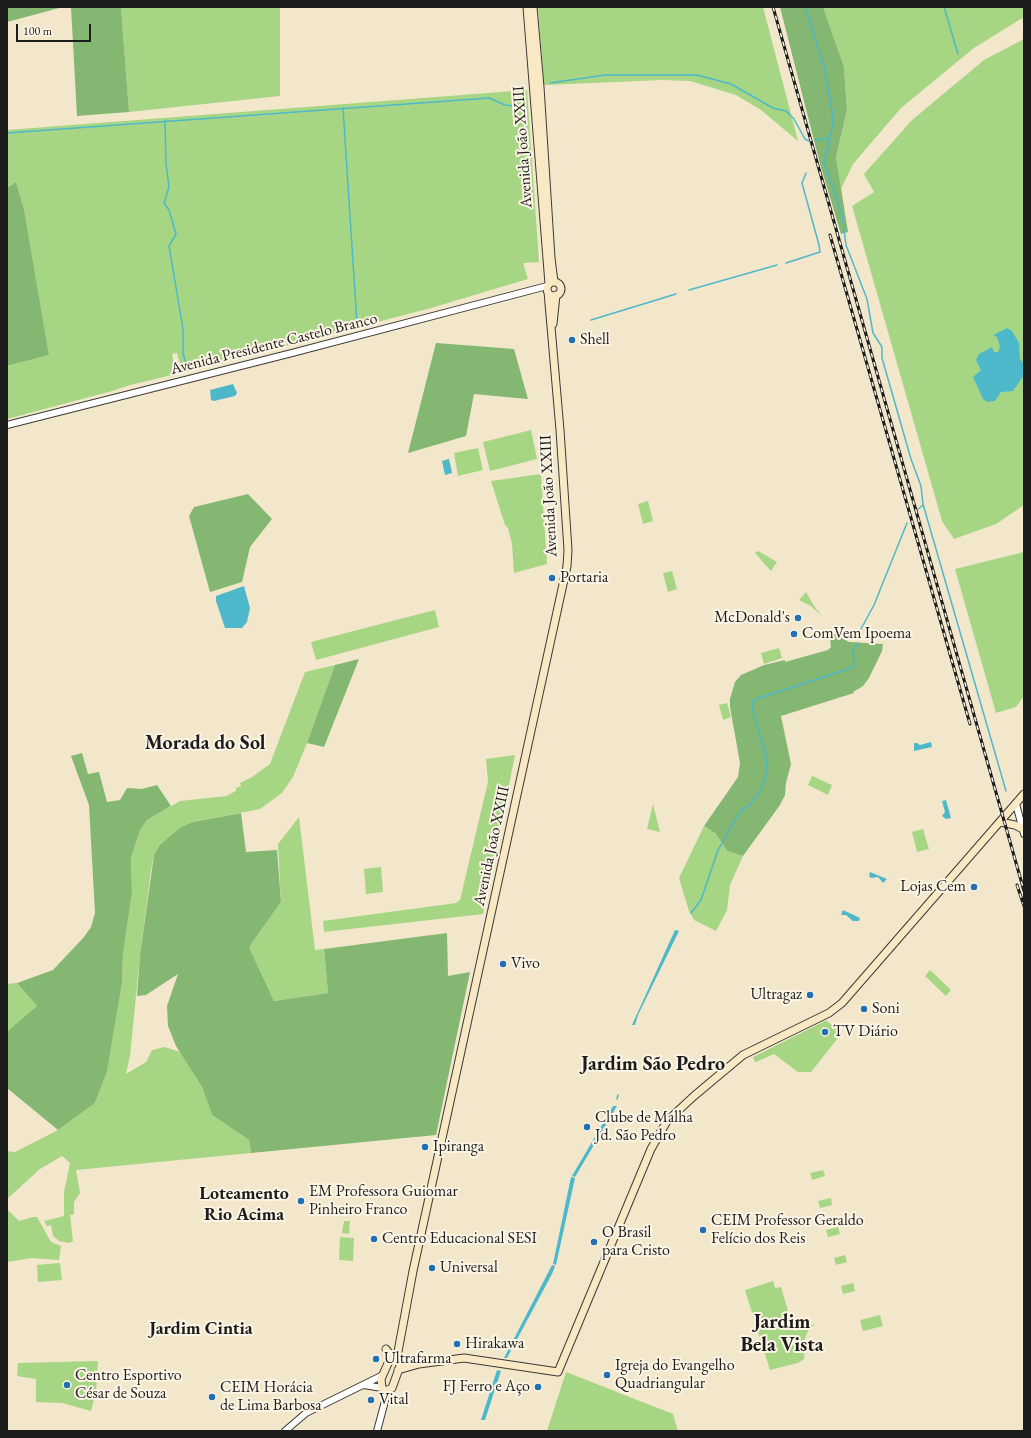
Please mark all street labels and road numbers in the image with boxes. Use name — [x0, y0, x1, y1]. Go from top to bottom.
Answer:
street label: Avenida João XXIII — [509, 85, 537, 209]
street label: Avenida Presidente Castelo Branco — [169, 309, 379, 379]
street label: Avenida João XXIII — [536, 434, 562, 558]
street label: Avenida João XXIII — [470, 784, 514, 908]

